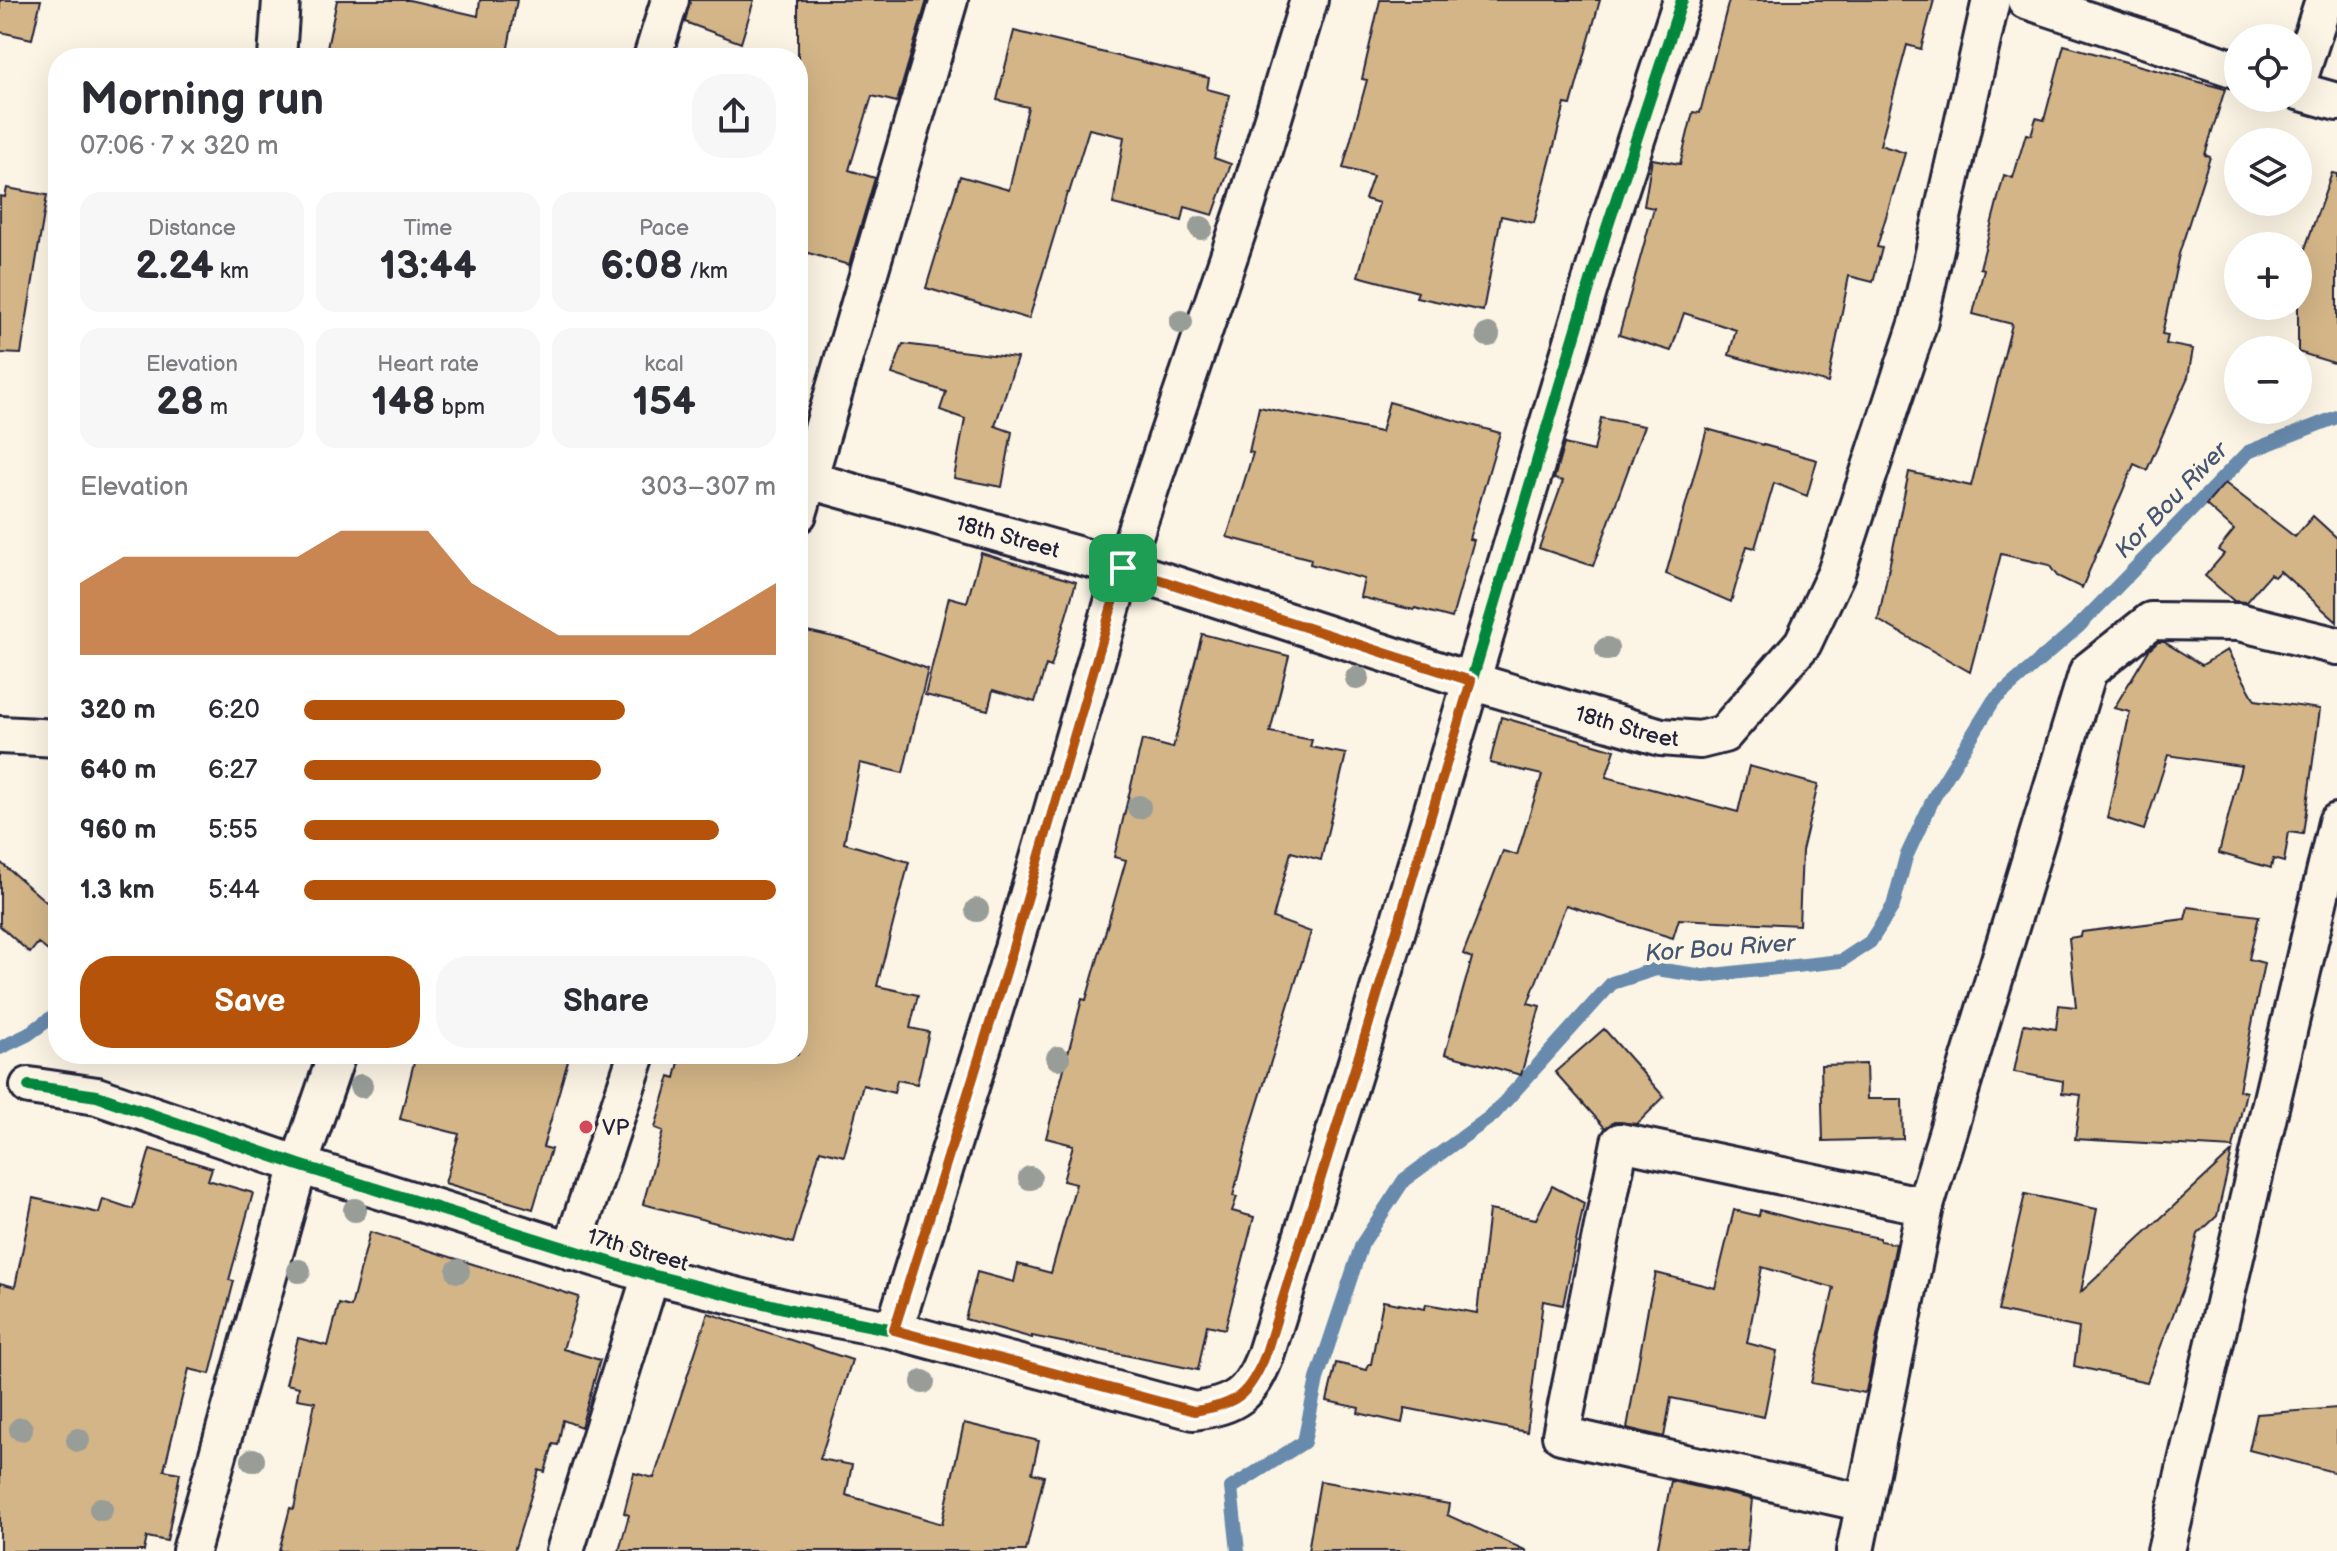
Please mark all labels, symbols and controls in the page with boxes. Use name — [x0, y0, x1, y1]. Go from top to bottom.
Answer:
map controls — [2224, 24, 2312, 424]
button: locate — [2224, 24, 2312, 112]
text: Morning run — [80, 74, 324, 127]
button: share — [692, 74, 776, 158]
button: layers — [2224, 128, 2312, 216]
text: 07:06 · 7 × 320 m — [80, 131, 278, 162]
text: Distance — [148, 215, 236, 242]
text: Time — [404, 215, 452, 242]
text: Pace — [639, 215, 689, 242]
button: + — [2224, 232, 2312, 320]
text: 2.24 — [135, 242, 214, 290]
text: 13:44 — [380, 242, 476, 290]
text: 6:08 — [600, 242, 683, 290]
text: km — [214, 258, 249, 285]
text: /km — [683, 258, 728, 285]
button: − — [2224, 336, 2312, 424]
text: Elevation — [146, 351, 238, 378]
text: Heart rate — [377, 351, 479, 378]
text: kcal — [644, 351, 684, 378]
text: 28 — [156, 378, 204, 426]
text: 148 — [371, 378, 436, 426]
text: 154 — [632, 378, 696, 426]
text: m — [204, 394, 228, 421]
text: bpm — [436, 394, 485, 421]
water label: Kor Bou River — [2109, 435, 2236, 564]
text: Elevation — [80, 472, 188, 503]
text: 303–307 m — [641, 472, 776, 503]
street label: 18th Street — [953, 510, 1063, 565]
pin — [1089, 534, 1157, 602]
icon: arrive — [1101, 546, 1145, 590]
text: 320 m — [80, 695, 156, 726]
text: 6:20 — [208, 695, 260, 726]
street label: 18th Street — [1572, 700, 1680, 753]
text: 640 m — [80, 755, 156, 786]
text: 6:27 — [208, 755, 257, 786]
text: 960 m — [80, 815, 156, 846]
text: 5:55 — [208, 815, 258, 846]
text: 1.3 km — [80, 875, 155, 906]
text: 5:44 — [208, 875, 260, 906]
water label: Kor Bou River — [1644, 929, 1798, 968]
button: Save — [80, 956, 420, 1048]
button: Share — [436, 956, 776, 1048]
place label: VP — [602, 1115, 630, 1142]
marker: VP — [577, 1118, 595, 1136]
street label: 17th Street — [584, 1223, 692, 1278]

